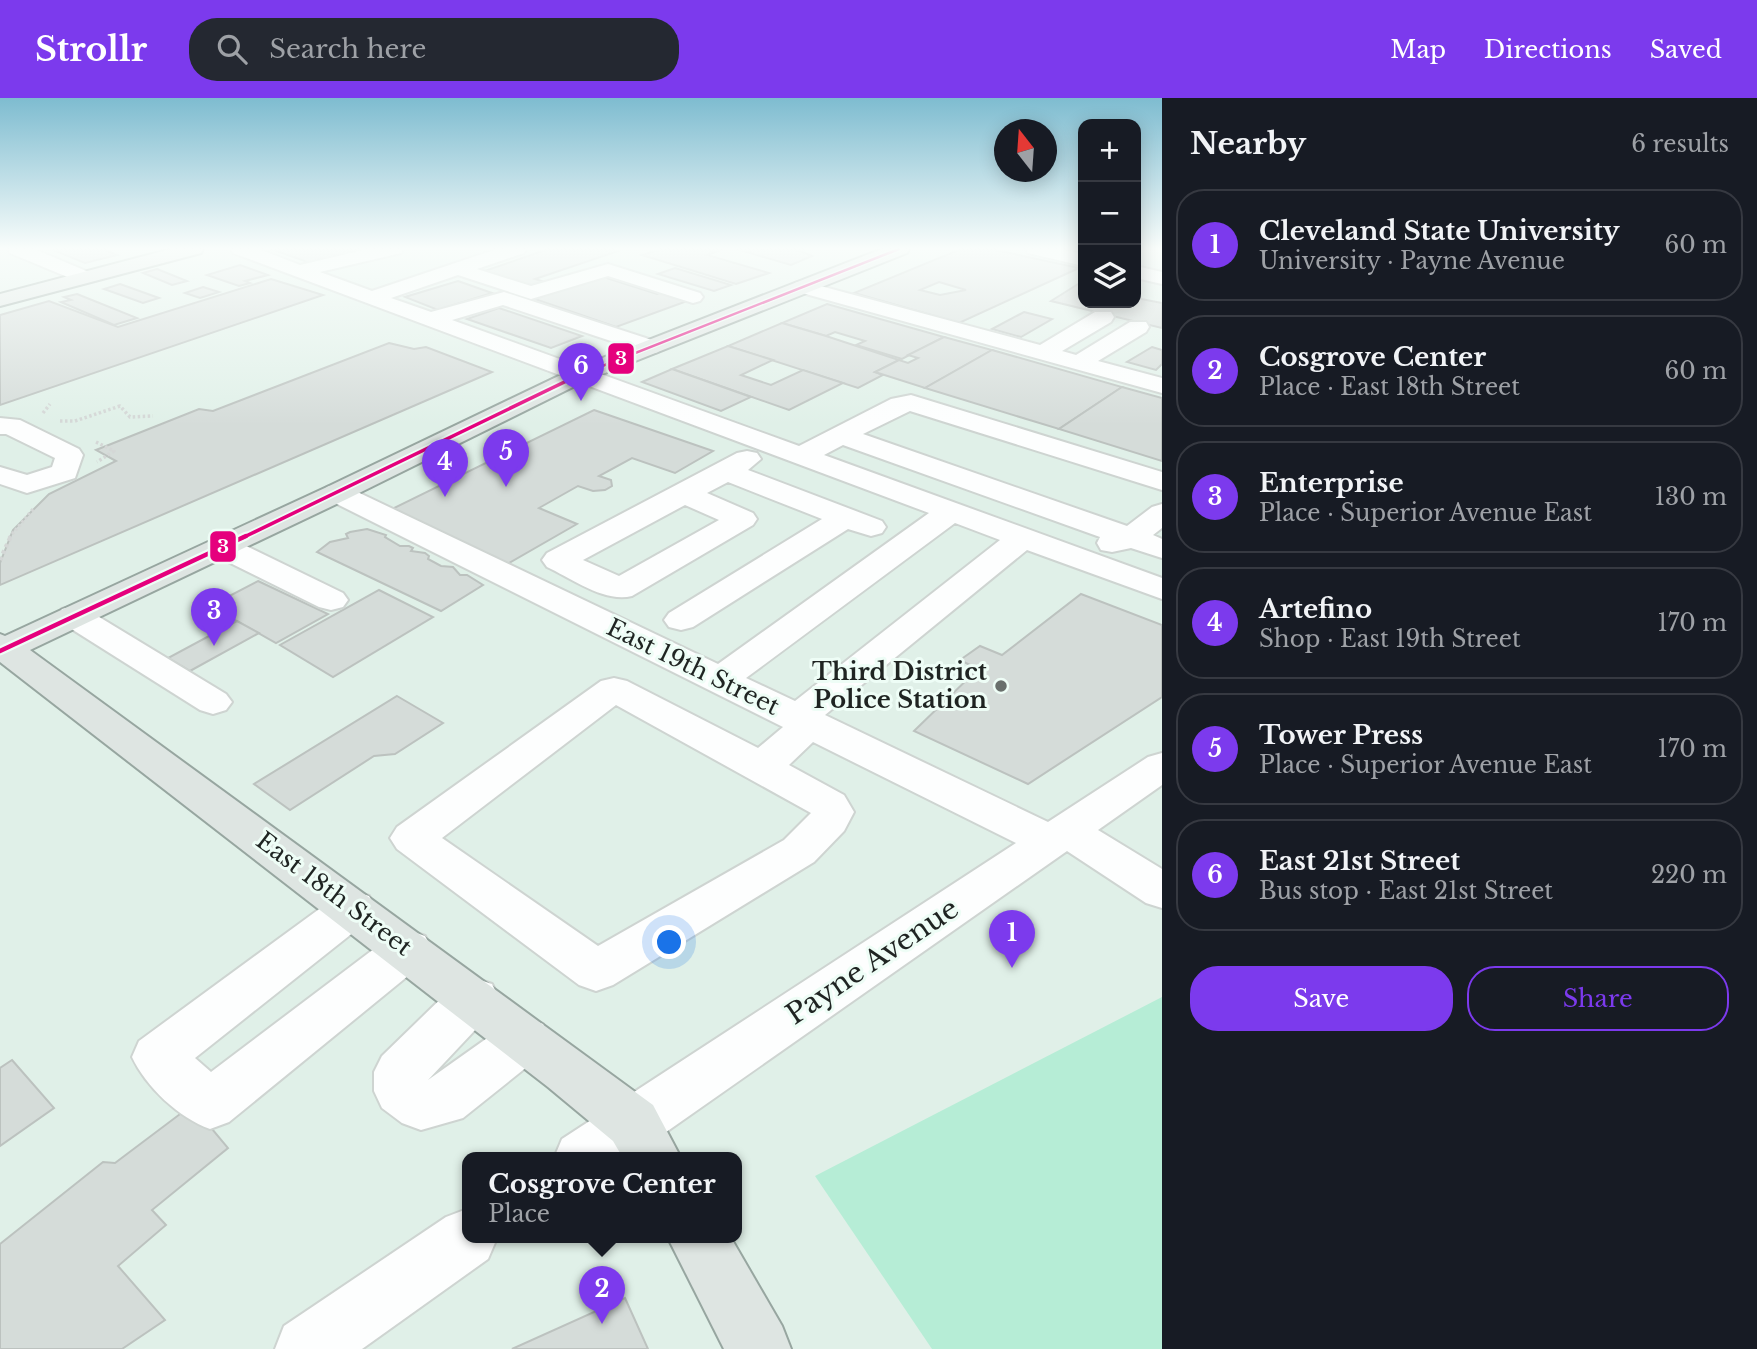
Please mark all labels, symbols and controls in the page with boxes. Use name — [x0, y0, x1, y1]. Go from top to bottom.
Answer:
search box — [189, 18, 679, 81]
text: Strollr — [35, 29, 147, 70]
icon: search — [213, 30, 251, 68]
text: Search here — [269, 33, 426, 65]
text: Map — [1390, 35, 1446, 64]
text: Directions — [1484, 35, 1612, 64]
text: Saved — [1650, 35, 1722, 64]
north arrow — [994, 119, 1057, 182]
map controls — [1078, 119, 1141, 308]
button: + — [1078, 119, 1141, 182]
text: Nearby — [1190, 125, 1306, 162]
text: 6 results — [1631, 130, 1729, 158]
button: − — [1078, 182, 1141, 245]
text: Cleveland State University — [1259, 215, 1620, 247]
text: 1 — [1210, 231, 1220, 259]
text: 60 m — [1665, 231, 1727, 259]
button: layers — [1078, 245, 1141, 308]
text: University · Payne Avenue — [1259, 247, 1565, 275]
text: Cosgrove Center — [1259, 341, 1486, 373]
line badge: 3 — [607, 342, 635, 375]
pin: 6 — [558, 343, 604, 401]
text: 3 — [615, 347, 627, 370]
text: 2 — [1208, 357, 1222, 385]
text: 60 m — [1665, 357, 1727, 385]
text: Place · East 18th Street — [1259, 373, 1520, 401]
pin: 5 — [483, 429, 529, 487]
pin: 4 — [422, 439, 468, 497]
text: Enterprise — [1259, 467, 1404, 499]
text: 3 — [1208, 483, 1222, 511]
text: 130 m — [1655, 483, 1727, 511]
text: Place · Superior Avenue East — [1259, 499, 1592, 527]
line badge: 3 — [209, 530, 237, 563]
text: 3 — [217, 535, 229, 558]
pin: 3 — [191, 588, 237, 646]
text: Artefino — [1259, 593, 1372, 625]
text: 4 — [1207, 609, 1223, 637]
text: 170 m — [1657, 609, 1727, 637]
street label: East 19th Street — [602, 612, 784, 721]
text: Shop · East 19th Street — [1259, 625, 1521, 653]
place label: Third District Police Station — [812, 657, 988, 714]
marker: Third District Police Station — [993, 678, 1009, 694]
text: Tower Press — [1259, 719, 1423, 751]
text: 5 — [1208, 735, 1222, 763]
text: 170 m — [1657, 735, 1727, 763]
text: Place · Superior Avenue East — [1259, 751, 1592, 779]
street label: East 18th Street — [251, 826, 418, 962]
text: East 21st Street — [1259, 845, 1460, 877]
text: 6 — [1207, 861, 1223, 889]
text: 220 m — [1651, 861, 1727, 889]
text: Bus stop · East 21st Street — [1259, 877, 1553, 905]
street label: Payne Avenue — [779, 891, 965, 1032]
pin: 1 — [989, 910, 1035, 968]
your location — [652, 925, 686, 959]
button: Save — [1190, 966, 1453, 1031]
button: Share — [1467, 966, 1729, 1031]
popup — [462, 1152, 742, 1243]
text: Cosgrove Center — [488, 1168, 716, 1200]
text: Place — [488, 1200, 550, 1228]
pin: 2 — [579, 1266, 625, 1324]

